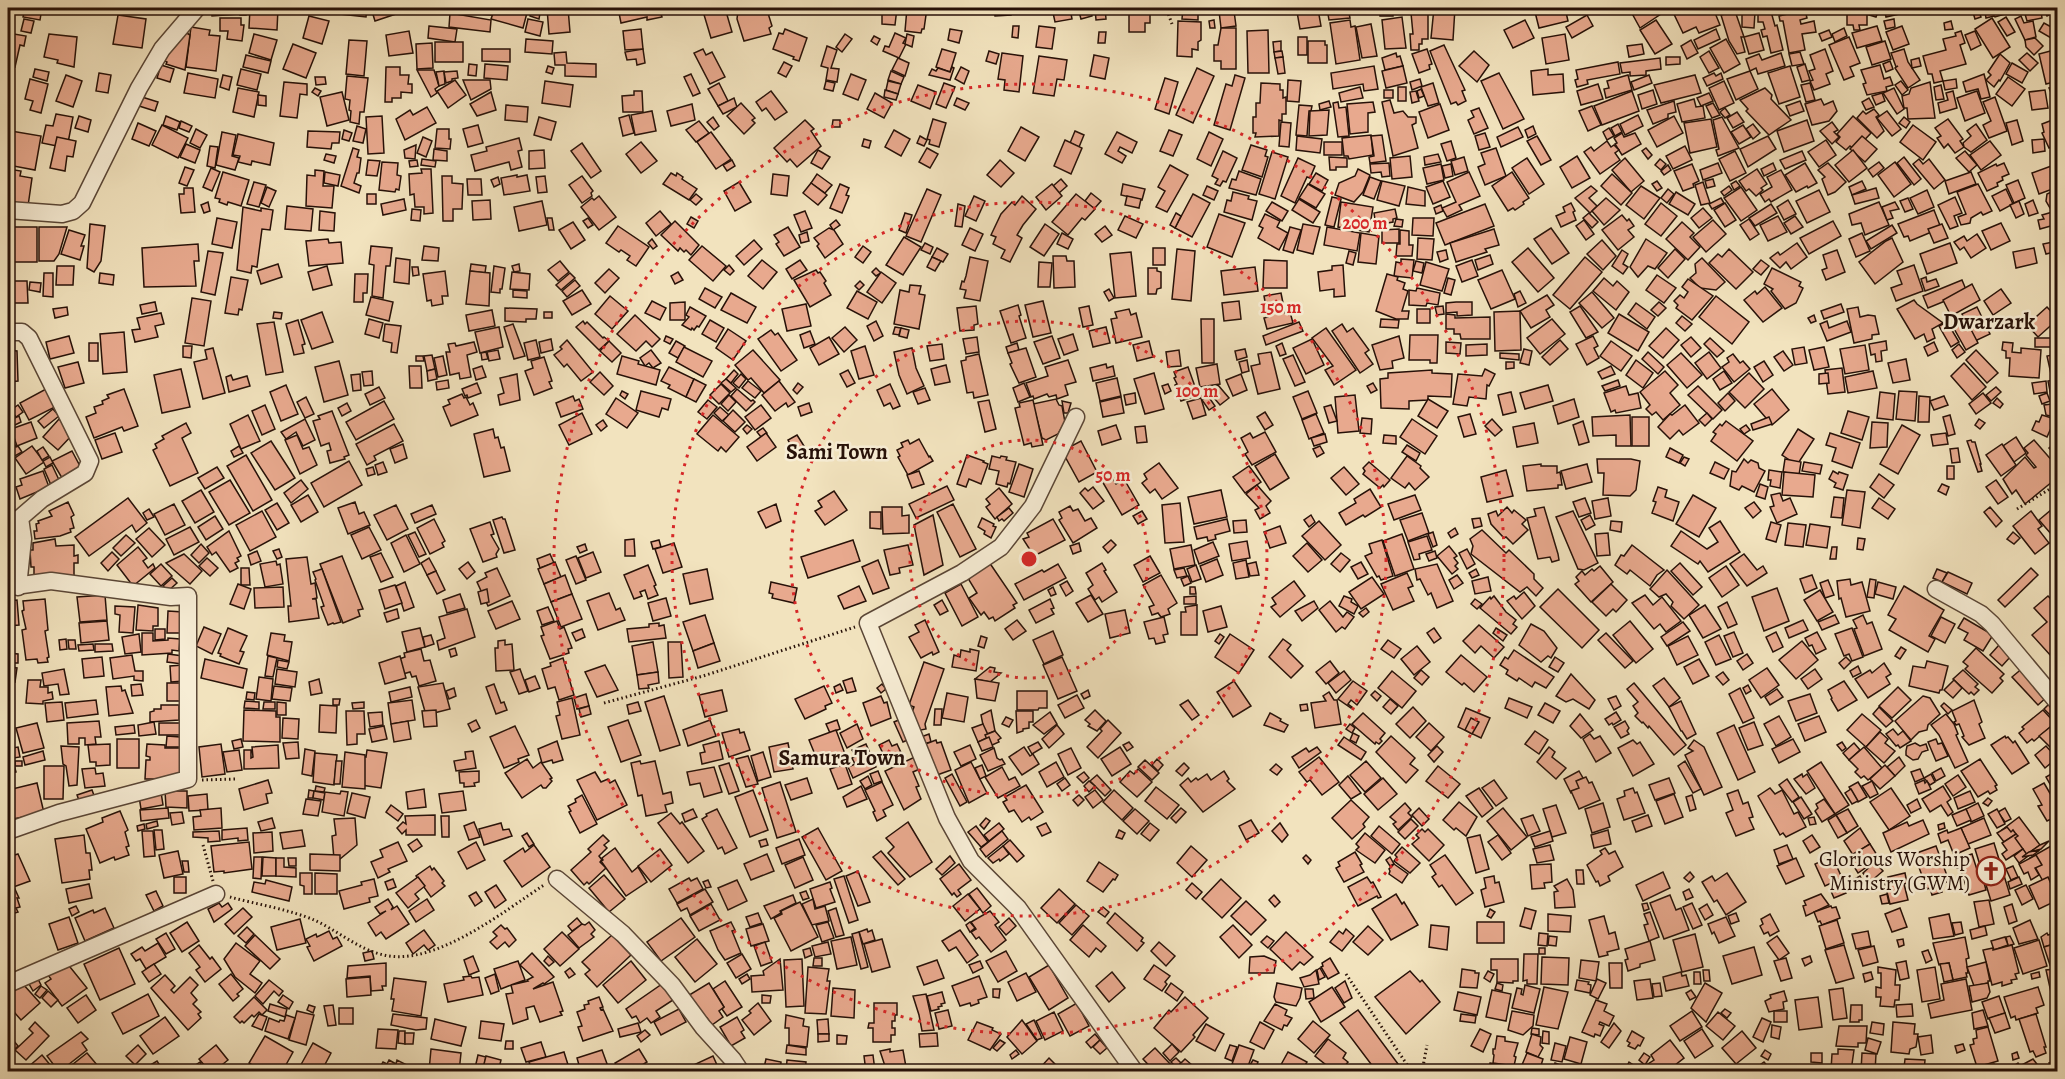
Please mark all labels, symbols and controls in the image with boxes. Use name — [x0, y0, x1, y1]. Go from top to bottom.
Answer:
text: 200 m — [1342, 211, 1388, 235]
text: 150 m — [1260, 295, 1302, 319]
district label: Dwarzark — [1943, 307, 2036, 337]
text: 100 m — [1176, 379, 1218, 403]
district label: Sami Town — [786, 437, 888, 467]
text: 50 m — [1096, 463, 1130, 487]
centre of rings — [1019, 549, 1039, 569]
district label: Samura Town — [779, 743, 905, 773]
place label: Glorious Worship Ministry (GWM) — [1819, 845, 1970, 897]
church icon: Glorious Worship Ministry (GWM) — [1975, 855, 2007, 887]

